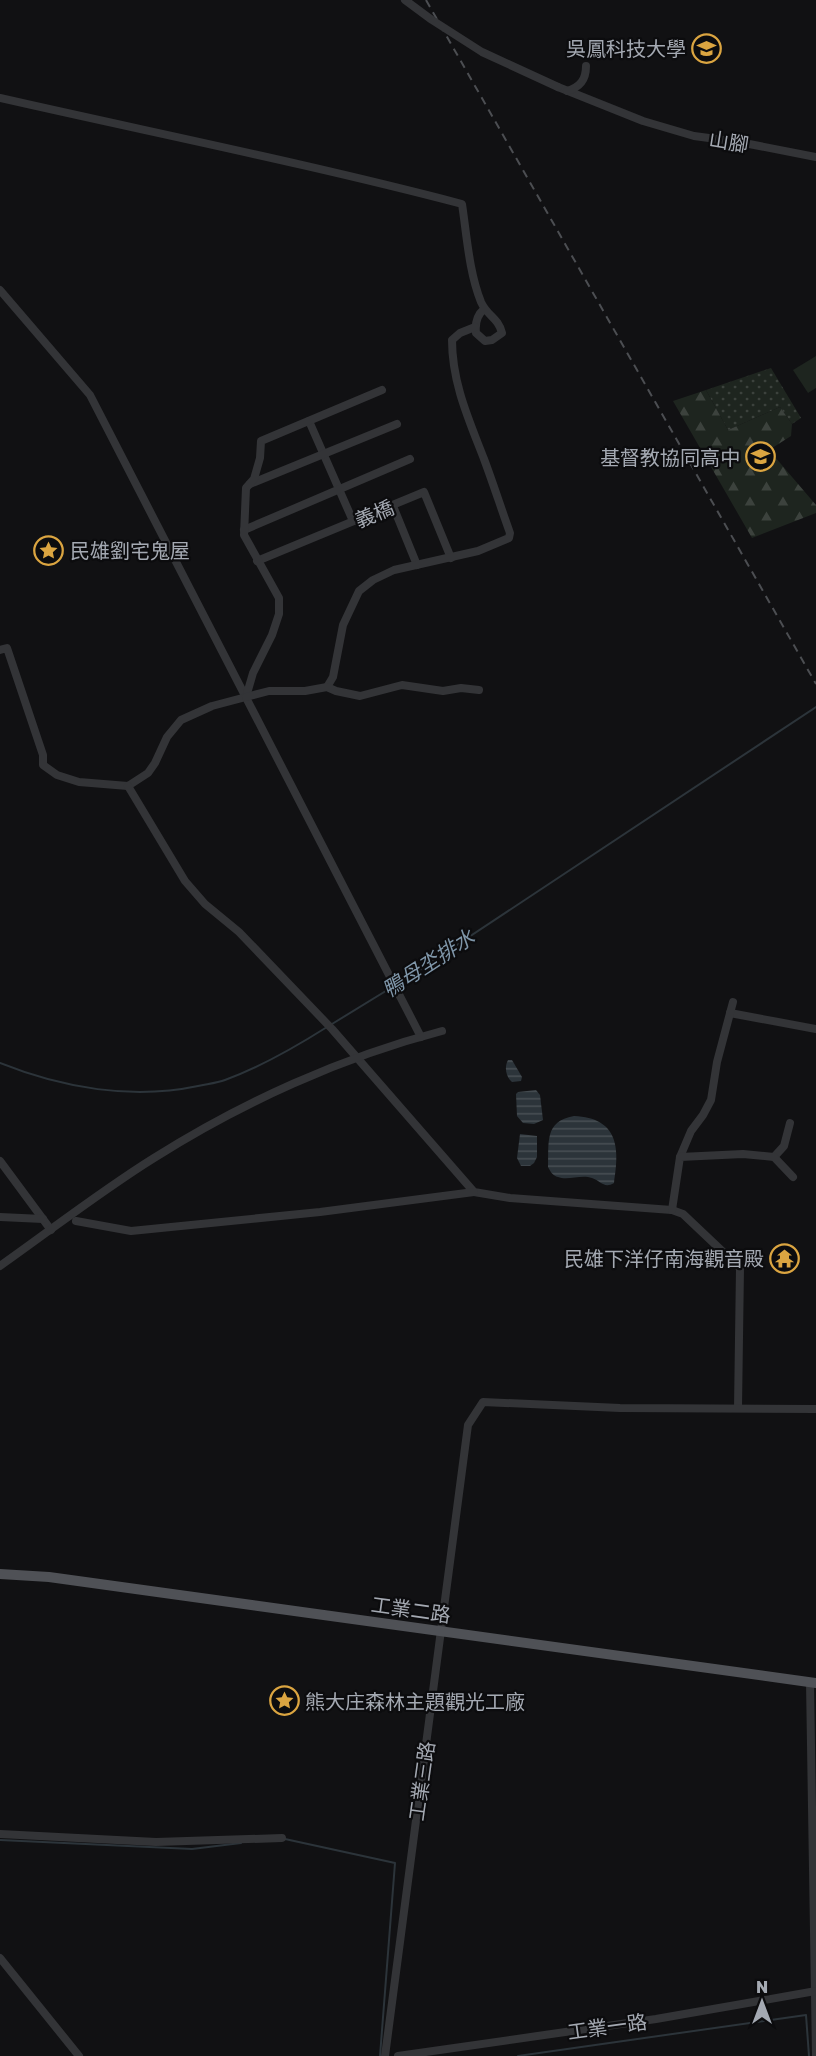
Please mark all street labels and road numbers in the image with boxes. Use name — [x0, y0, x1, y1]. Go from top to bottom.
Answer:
street label: 山腳 — [707, 126, 751, 156]
street label: 義橋 — [351, 494, 397, 532]
street label: 工業二路 — [370, 1592, 452, 1626]
street label: 工業三路 — [404, 1740, 438, 1822]
street label: 工業一路 — [566, 2009, 648, 2043]

